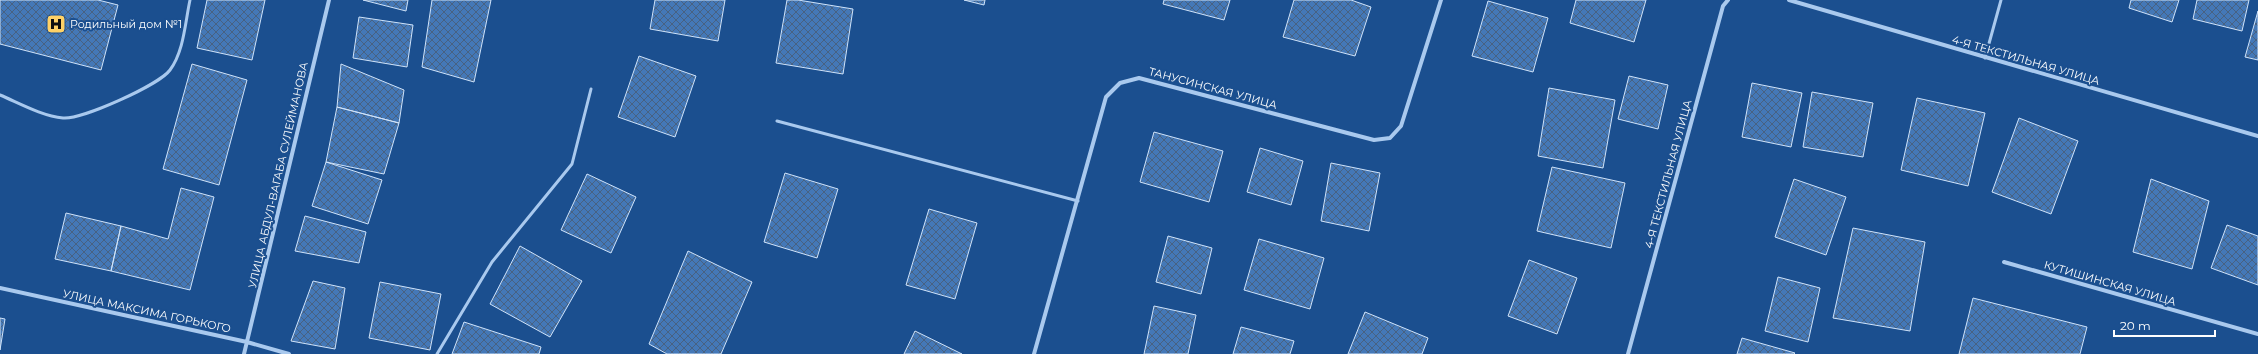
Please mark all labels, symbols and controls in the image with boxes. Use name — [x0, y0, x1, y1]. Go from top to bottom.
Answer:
hospital icon: Родильный дом №1 — [45, 13, 67, 35]
place label: Родильный дом №1 — [70, 17, 182, 31]
street label: 4-Я ТЕКСТИЛЬНАЯ УЛИЦА — [1950, 32, 2102, 88]
street label: УЛИЦА АБДУЛ-ВАГАБА СУЛЕЙМАНОВА — [245, 60, 311, 289]
street label: ТАНУСИНСКАЯ УЛИЦА — [1147, 64, 1280, 112]
street label: 4-Я ТЕКСТИЛЬНАЯ УЛИЦА — [1641, 97, 1695, 250]
street label: КУТИШИНСКАЯ УЛИЦА — [2042, 257, 2178, 309]
street label: УЛИЦА МАКСИМА ГОРЬКОГО — [62, 286, 232, 336]
scale bar — [2114, 312, 2215, 338]
text: 20 m — [2120, 318, 2151, 333]

